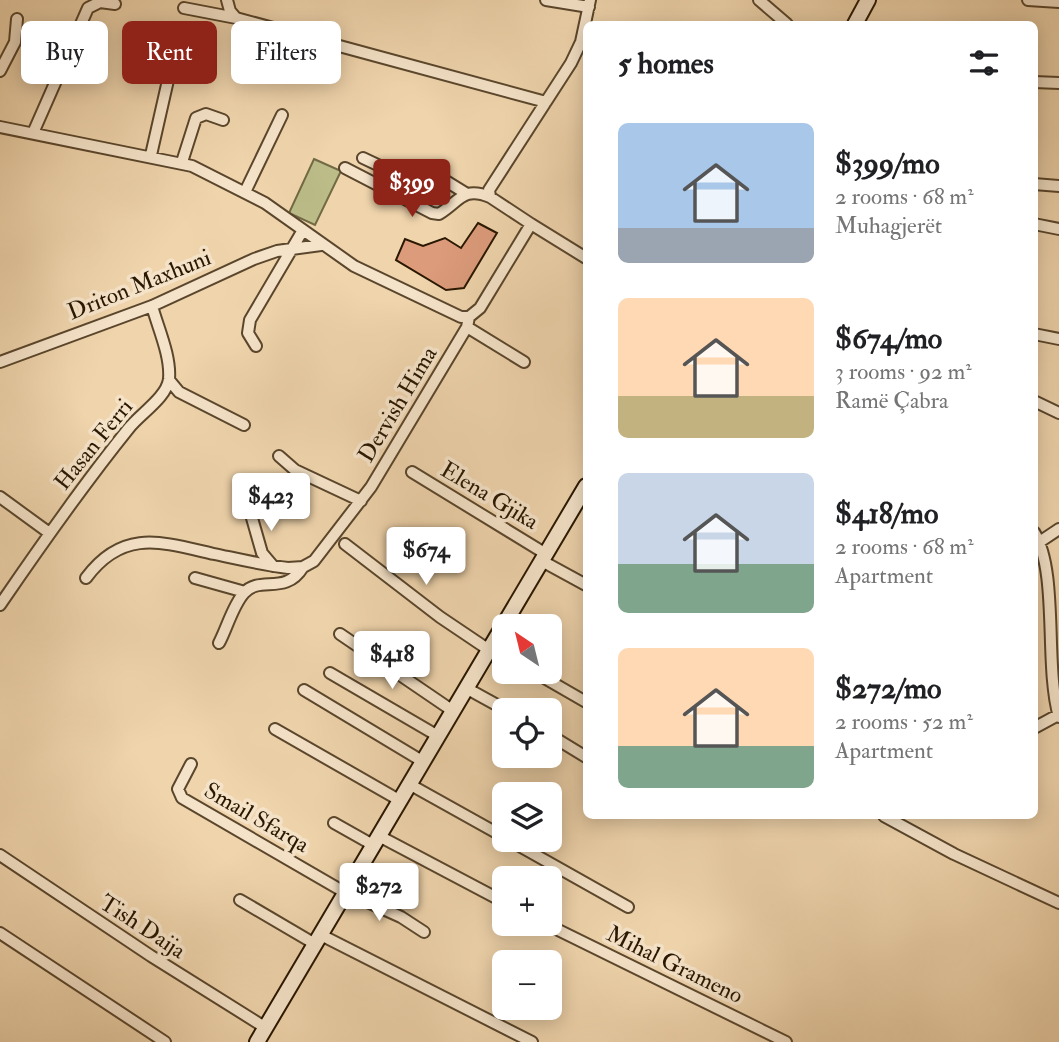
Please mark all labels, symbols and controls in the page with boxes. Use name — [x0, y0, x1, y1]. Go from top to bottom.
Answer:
chip: Buy — [21, 21, 108, 84]
chip: Rent — [122, 21, 217, 84]
chip: Filters — [231, 21, 341, 84]
icon: filters — [965, 44, 1003, 82]
text: 5 homes — [618, 45, 714, 82]
text: $399/mo — [835, 145, 940, 182]
icon: home — [674, 151, 758, 235]
pin: $399 — [371, 160, 453, 219]
text: $399 — [389, 167, 435, 196]
text: 2 rooms · 68 m² — [835, 182, 974, 211]
text: Muhagjerët — [835, 211, 942, 240]
street label: Driton Maxhuni — [63, 243, 215, 326]
text: $674/mo — [835, 320, 942, 357]
icon: home — [674, 326, 758, 410]
street label: Dervish Hima — [351, 341, 444, 468]
text: 3 rooms · 92 m² — [835, 357, 972, 386]
text: Ramë Çabra — [835, 386, 949, 415]
street label: Hasan Ferri — [48, 393, 139, 496]
street label: Elena Gjika — [435, 455, 544, 536]
pin: $423 — [230, 474, 312, 533]
text: $423 — [248, 481, 294, 510]
text: $418/mo — [835, 495, 938, 532]
icon: home — [674, 501, 758, 585]
pin: $674 — [385, 528, 467, 587]
text: 2 rooms · 68 m² — [835, 532, 974, 561]
text: $674 — [403, 535, 449, 564]
text: Apartment — [835, 561, 933, 590]
north arrow — [492, 614, 562, 684]
map controls — [492, 614, 562, 1020]
pin: $418 — [351, 632, 433, 691]
text: $418 — [370, 639, 414, 668]
text: $272/mo — [835, 670, 941, 707]
icon: home — [674, 676, 758, 760]
button: locate — [492, 698, 562, 768]
text: 2 rooms · 52 m² — [835, 707, 973, 736]
text: Apartment — [835, 736, 933, 765]
street label: Smail Sfarqa — [199, 776, 315, 859]
button: layers — [492, 782, 562, 852]
pin: $272 — [338, 864, 420, 923]
button: + — [492, 866, 562, 936]
text: $272 — [356, 871, 402, 900]
street label: Tish Daija — [94, 888, 192, 965]
street label: Mihal Grameno — [602, 919, 748, 1010]
button: − — [492, 950, 562, 1020]

